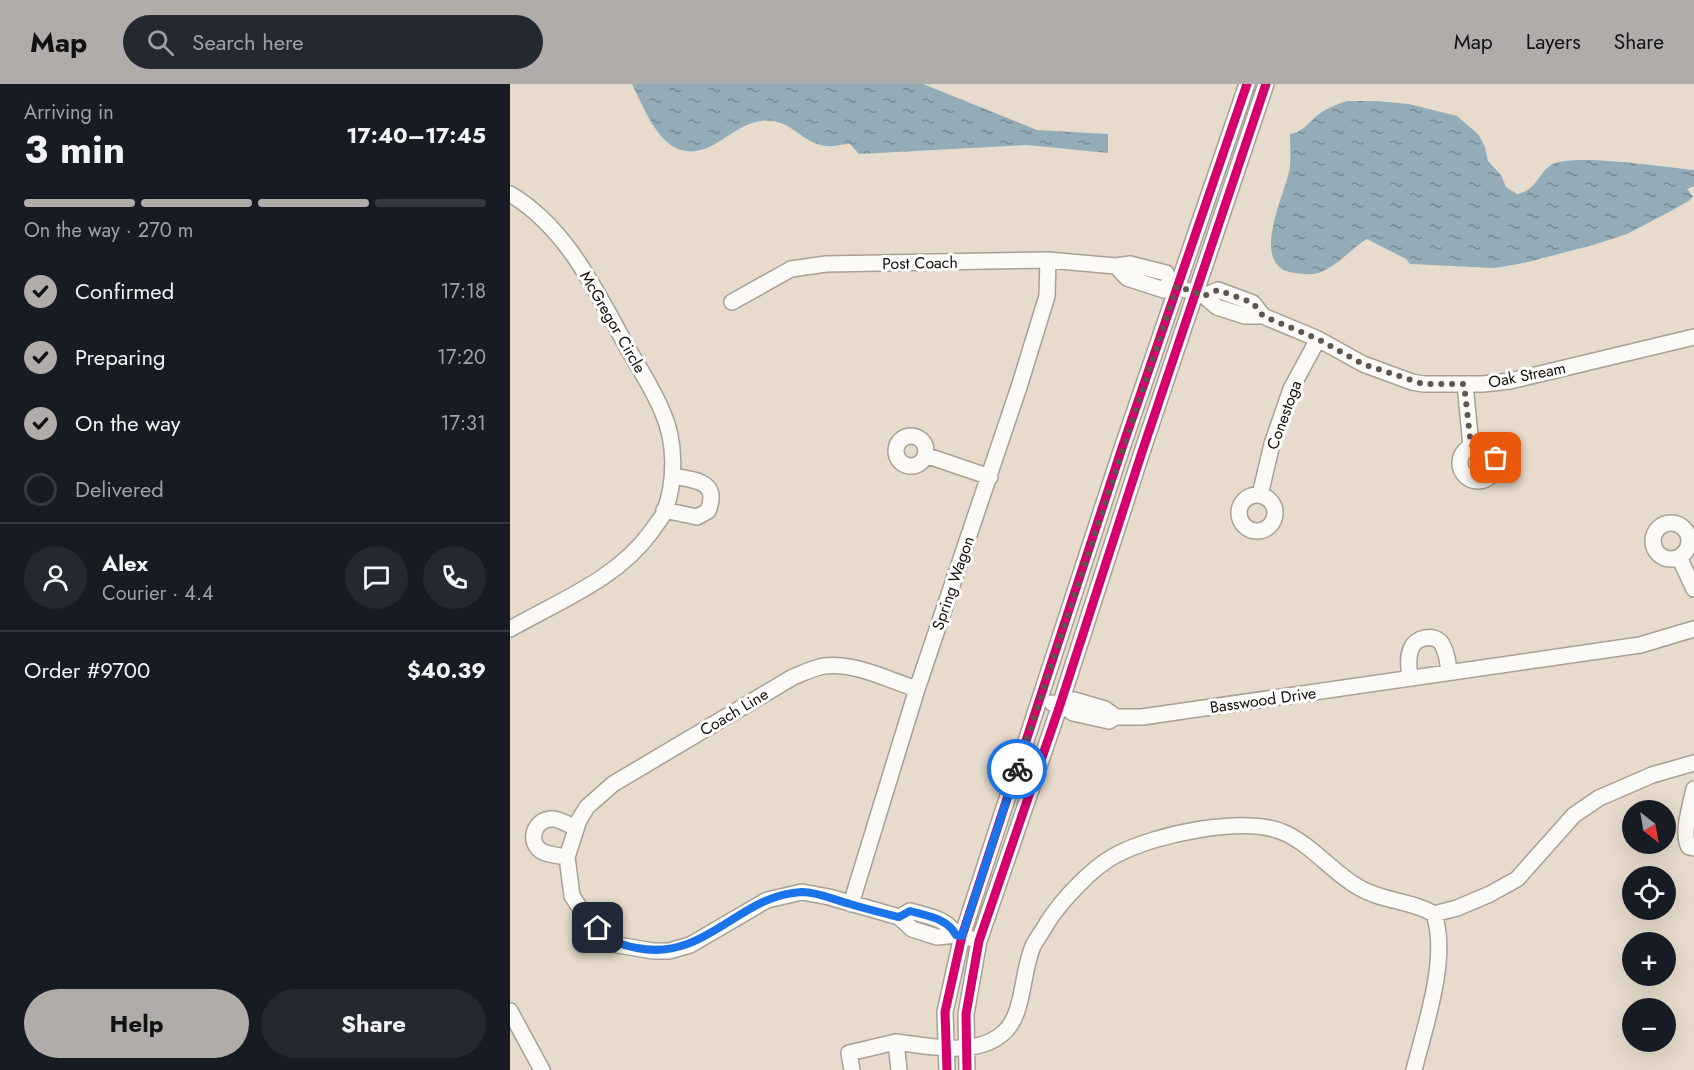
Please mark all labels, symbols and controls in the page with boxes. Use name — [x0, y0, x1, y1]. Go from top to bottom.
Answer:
search box — [123, 15, 543, 69]
text: Map — [30, 22, 87, 63]
icon: search — [144, 26, 177, 59]
text: Search here — [192, 26, 304, 58]
text: Map — [1454, 27, 1493, 57]
text: Layers — [1526, 27, 1581, 57]
text: Share — [1614, 27, 1664, 57]
text: Arriving in — [24, 98, 114, 127]
text: 17:40–17:45 — [346, 119, 486, 151]
text: 3 min — [24, 121, 125, 178]
text: On the way · 270 m — [24, 216, 193, 245]
street label: Post Coach — [882, 251, 958, 275]
street label: McGregor Circle — [574, 267, 652, 377]
icon: check — [24, 275, 57, 308]
text: Confirmed — [75, 275, 174, 307]
text: 17:18 — [441, 277, 486, 306]
icon: check — [24, 341, 57, 374]
text: Preparing — [75, 341, 166, 373]
text: 17:20 — [437, 343, 486, 372]
street label: Oak Stream — [1486, 356, 1568, 394]
street label: Conestoga — [1261, 377, 1307, 453]
icon: check — [24, 407, 57, 440]
text: On the way — [75, 407, 180, 439]
text: 17:31 — [441, 409, 486, 438]
pin — [1470, 432, 1521, 483]
icon: bag — [1479, 441, 1512, 474]
text: Delivered — [75, 473, 164, 505]
street label: Spring Wagon — [926, 533, 980, 633]
button: person — [24, 546, 87, 609]
button: chat — [345, 546, 408, 609]
button: phone — [423, 546, 486, 609]
text: Alex — [102, 547, 148, 579]
text: Courier · 4.4 — [102, 579, 214, 608]
text: Order #9700 — [24, 654, 150, 686]
text: $40.39 — [407, 654, 486, 686]
street label: Basswood Drive — [1208, 681, 1318, 719]
street label: Coach Line — [695, 683, 773, 741]
courier — [987, 739, 1047, 799]
icon: bike — [1001, 753, 1034, 786]
north arrow — [1622, 800, 1676, 854]
map controls — [1622, 800, 1676, 1052]
button: locate — [1622, 866, 1676, 920]
pin — [572, 902, 623, 953]
icon: home — [581, 911, 614, 944]
button: + — [1622, 932, 1676, 986]
button: Help — [24, 989, 249, 1058]
button: Share — [261, 989, 486, 1058]
button: − — [1622, 998, 1676, 1052]

